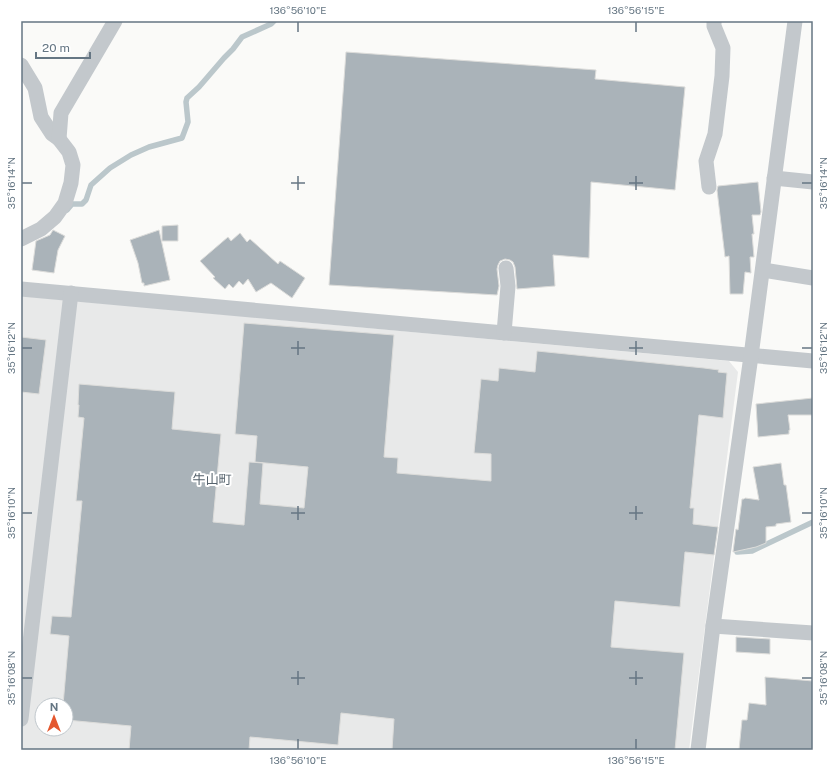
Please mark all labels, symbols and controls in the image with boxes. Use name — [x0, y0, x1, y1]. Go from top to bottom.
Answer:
text: 136°56'10"E — [270, 4, 326, 16]
text: 136°56'15"E — [607, 4, 665, 16]
scale bar — [36, 34, 90, 60]
text: 20 m — [42, 41, 70, 55]
text: 35°16'14"N — [5, 157, 17, 209]
text: 35°16'14"N — [817, 157, 829, 209]
text: 35°16'12"N — [5, 322, 17, 374]
text: 35°16'12"N — [817, 322, 829, 374]
district label: 牛山町 — [192, 472, 232, 487]
text: 35°16'10"N — [5, 487, 17, 539]
text: 35°16'10"N — [817, 487, 829, 539]
text: 35°16'08"N — [5, 651, 17, 705]
text: 35°16'08"N — [817, 651, 829, 705]
north arrow — [34, 697, 74, 737]
text: N — [50, 701, 58, 713]
text: 136°56'10"E — [270, 754, 326, 766]
text: 136°56'15"E — [607, 754, 665, 766]

